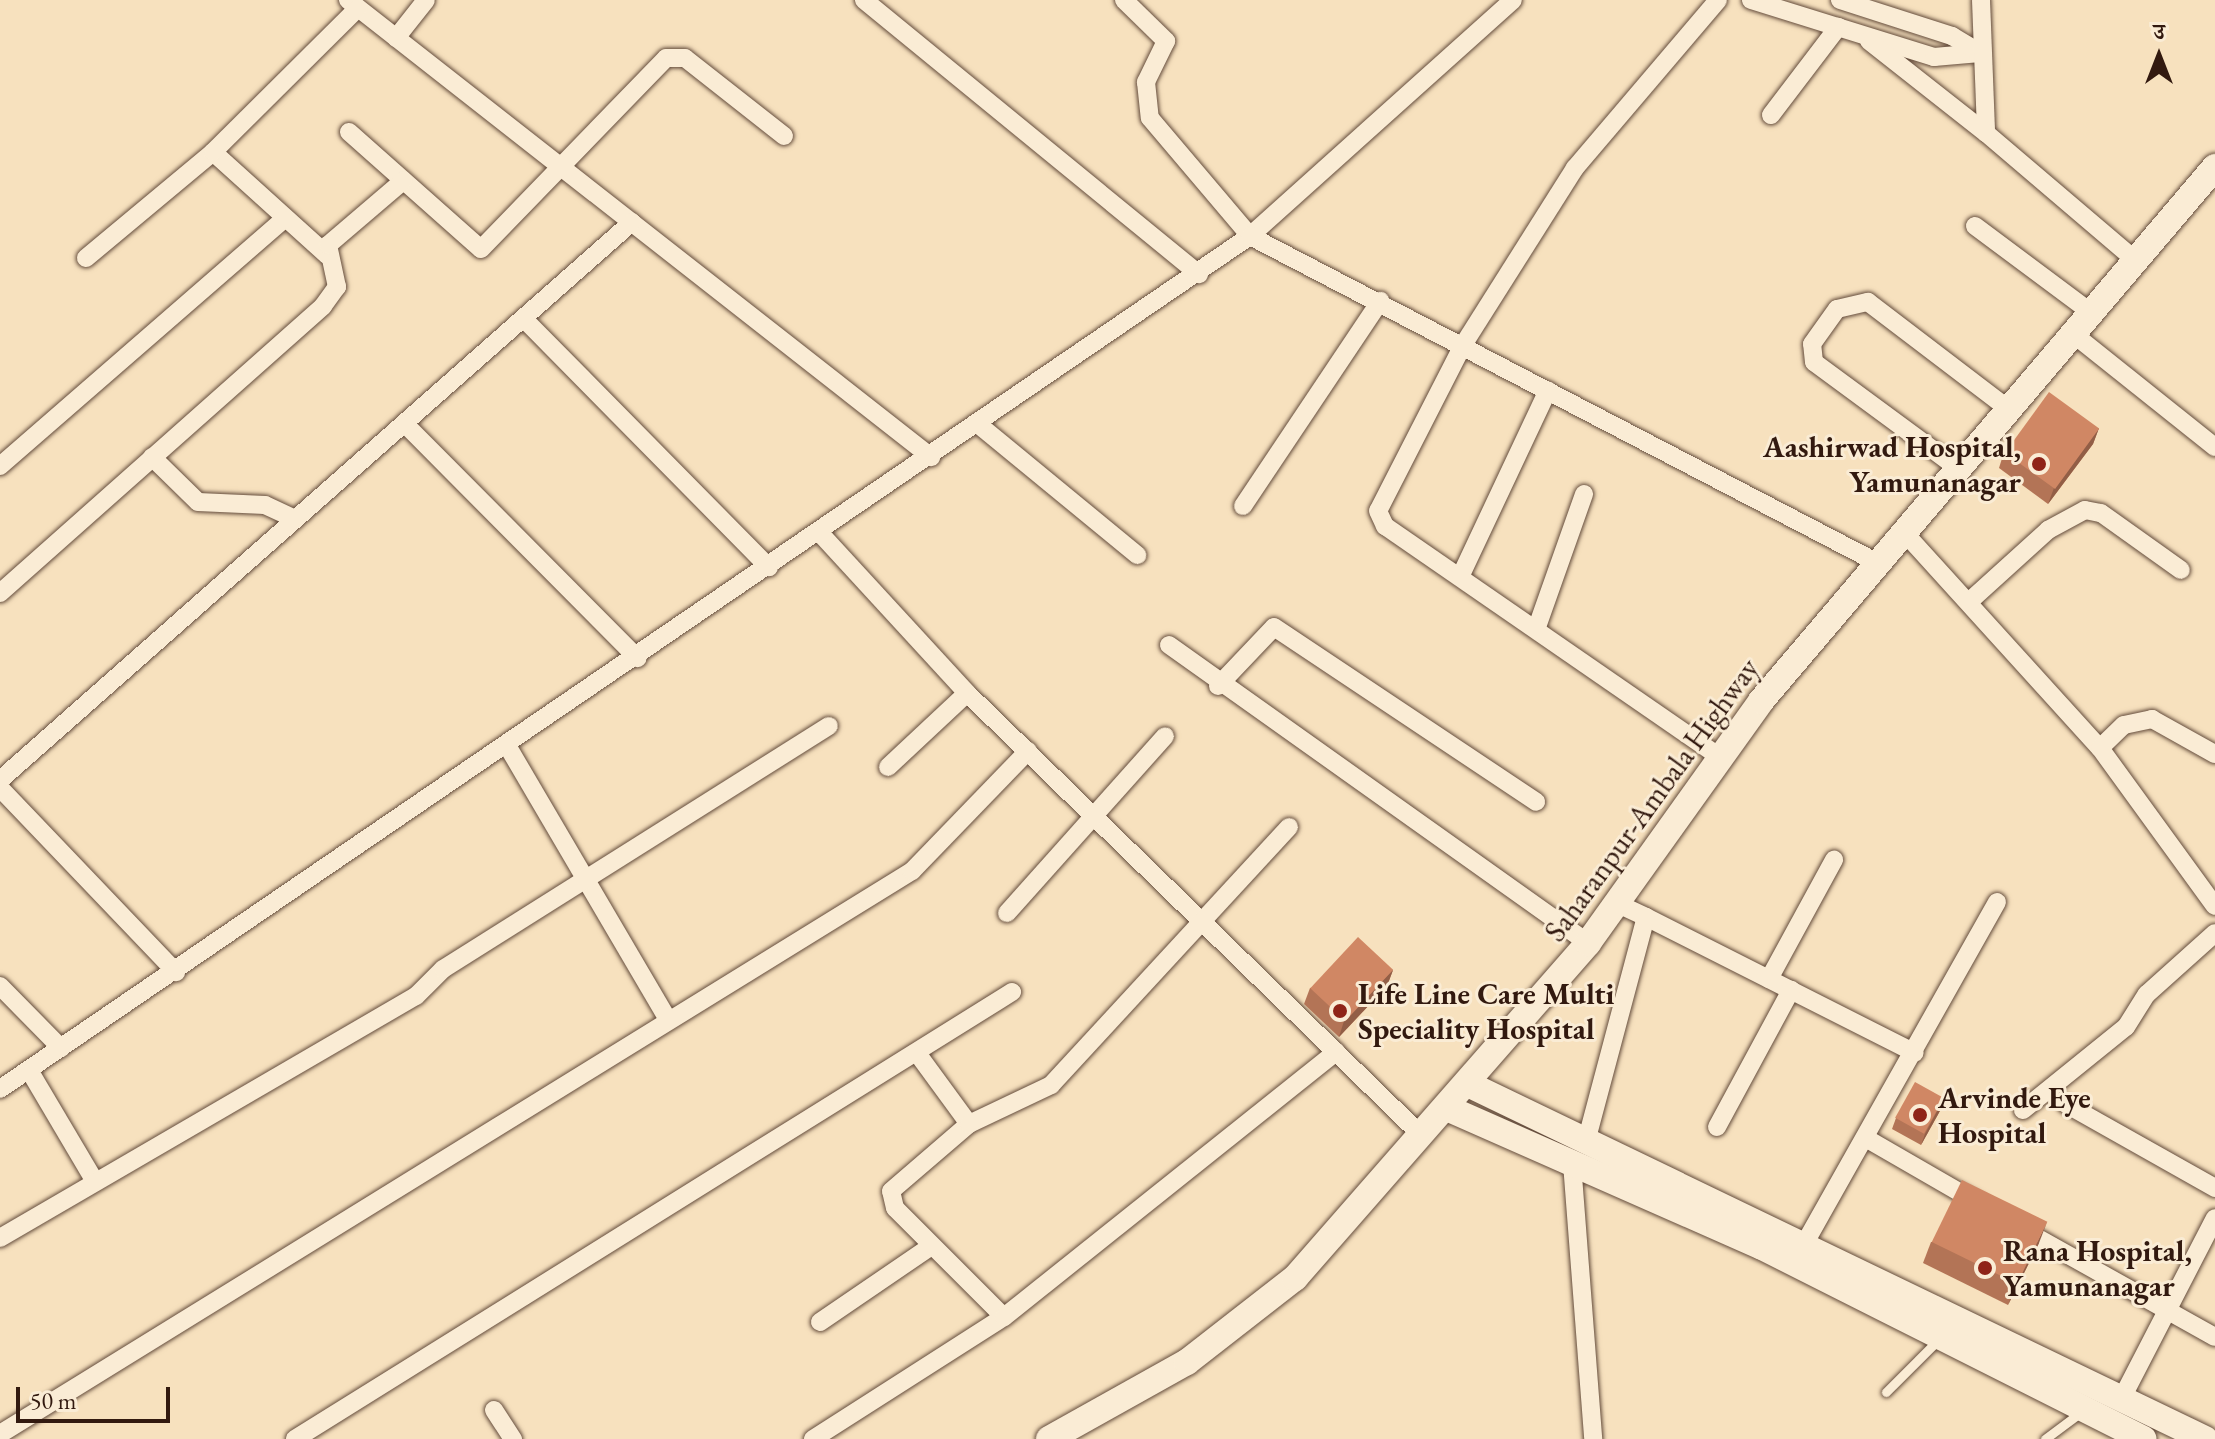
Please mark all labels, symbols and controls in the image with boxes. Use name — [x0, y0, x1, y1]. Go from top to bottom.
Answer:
north arrow — [2119, 16, 2199, 96]
text: उ — [2153, 17, 2165, 46]
place label: Aashirwad Hospital, Yamunanagar — [1763, 429, 2021, 500]
marker: Aashirwad Hospital, Yamunanagar — [2028, 453, 2050, 475]
street label: Saharanpur-Ambala Highway — [1537, 651, 1767, 949]
place label: Life Line Care Multi Speciality Hospital — [1358, 976, 1614, 1046]
marker: Life Line Care Multi Speciality Hospital — [1329, 1000, 1351, 1022]
place label: Arvinde Eye Hospital — [1938, 1080, 2091, 1150]
marker: Arvinde Eye Hospital — [1909, 1104, 1931, 1126]
place label: Rana Hospital, Yamunanagar — [2003, 1233, 2192, 1304]
marker: Rana Hospital, Yamunanagar — [1974, 1257, 1996, 1279]
scale bar — [20, 1371, 174, 1421]
text: 50 m — [30, 1385, 77, 1416]

